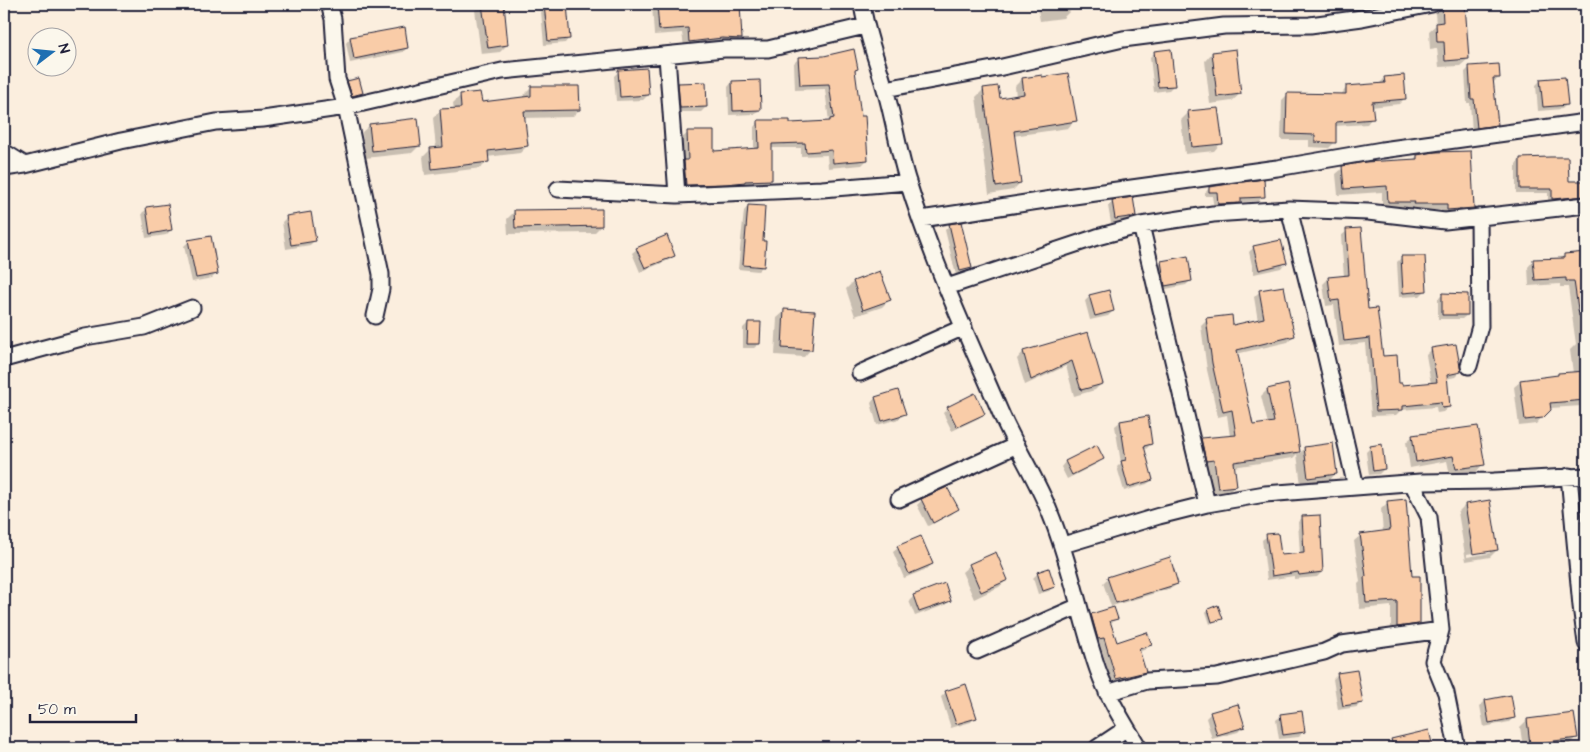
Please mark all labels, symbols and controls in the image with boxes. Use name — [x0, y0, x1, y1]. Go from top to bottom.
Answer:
north arrow — [28, 28, 78, 78]
text: N — [53, 42, 74, 56]
scale bar — [30, 692, 136, 724]
text: 50 m — [38, 699, 76, 720]

